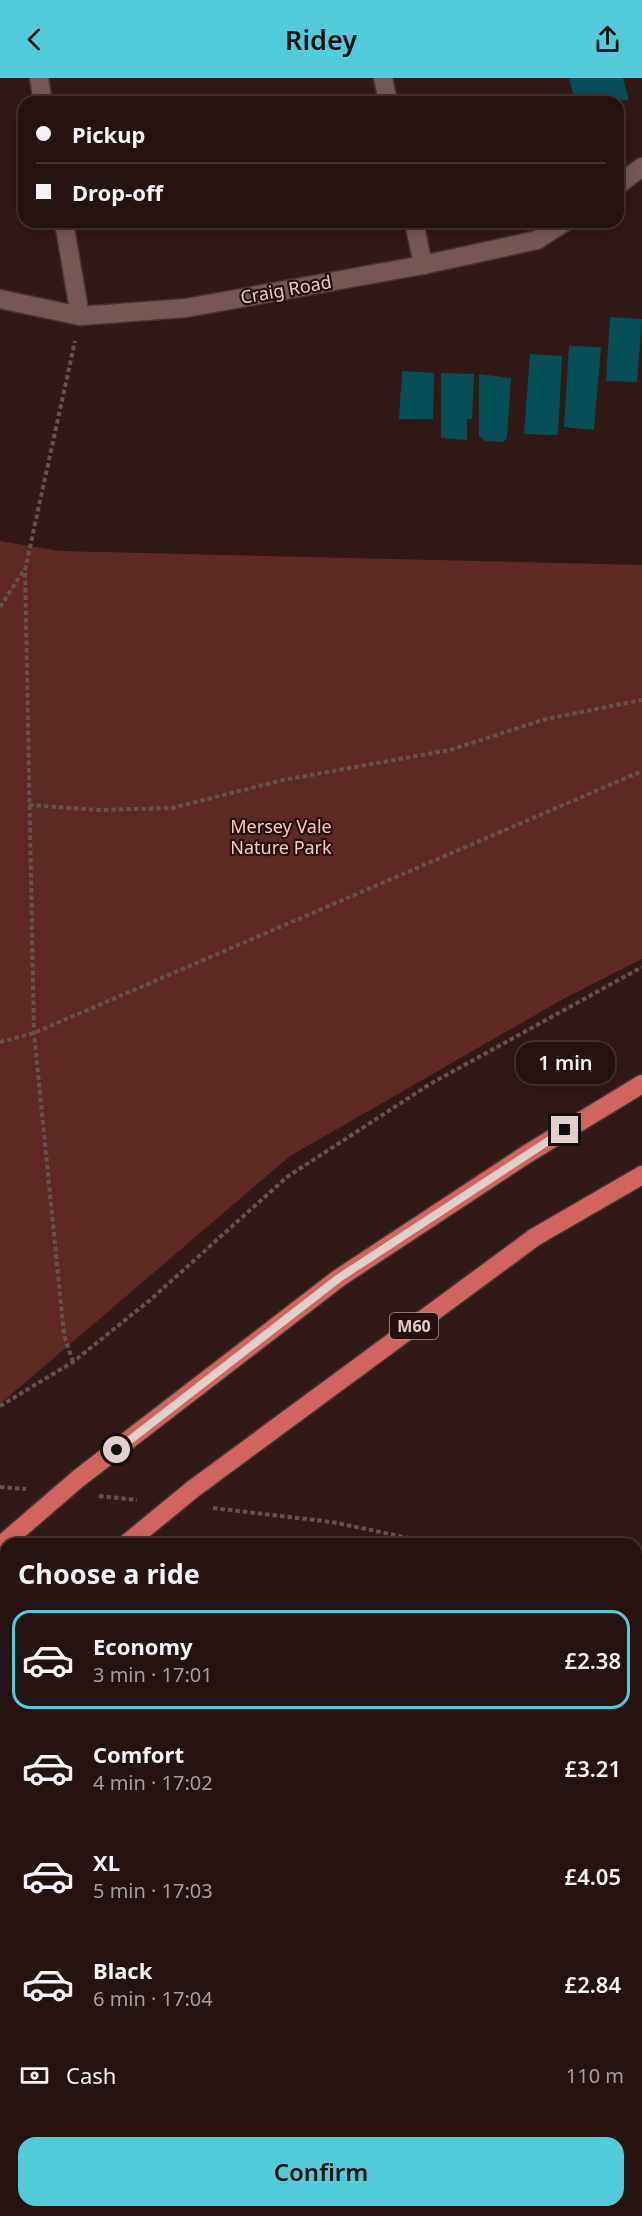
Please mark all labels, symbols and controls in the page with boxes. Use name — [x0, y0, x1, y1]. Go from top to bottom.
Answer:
text: Ridey — [285, 21, 357, 58]
icon: back — [18, 23, 51, 56]
icon: share — [591, 23, 624, 56]
text: Pickup — [72, 119, 145, 149]
text: Drop-off — [72, 177, 163, 207]
street label: Craig Road — [238, 269, 333, 309]
park label: Mersey Vale Nature Park — [230, 814, 332, 859]
callout: 1 min — [516, 1043, 614, 1085]
text: 1 min — [538, 1049, 593, 1076]
route end — [551, 1116, 578, 1143]
road number: M60 — [390, 1313, 438, 1339]
route start — [103, 1436, 130, 1463]
text: Choose a ride — [18, 1555, 200, 1592]
text: Economy — [93, 1631, 192, 1661]
icon: car — [21, 1633, 75, 1687]
text: £2.38 — [565, 1645, 621, 1675]
text: 3 min · 17:01 — [93, 1661, 213, 1688]
text: Comfort — [93, 1739, 184, 1769]
icon: car — [21, 1741, 75, 1795]
text: £3.21 — [565, 1753, 621, 1783]
text: 4 min · 17:02 — [93, 1769, 213, 1796]
text: XL — [93, 1847, 120, 1877]
icon: car — [21, 1849, 75, 1903]
text: £4.05 — [565, 1861, 621, 1891]
text: 5 min · 17:03 — [93, 1877, 213, 1904]
text: Black — [93, 1955, 152, 1985]
icon: car — [21, 1957, 75, 2011]
text: £2.84 — [565, 1969, 621, 1999]
text: 6 min · 17:04 — [93, 1985, 213, 2012]
icon: cash — [18, 2059, 51, 2092]
text: Cash — [66, 2060, 116, 2090]
text: 110 m — [566, 2062, 624, 2089]
button: Confirm — [18, 2137, 624, 2206]

